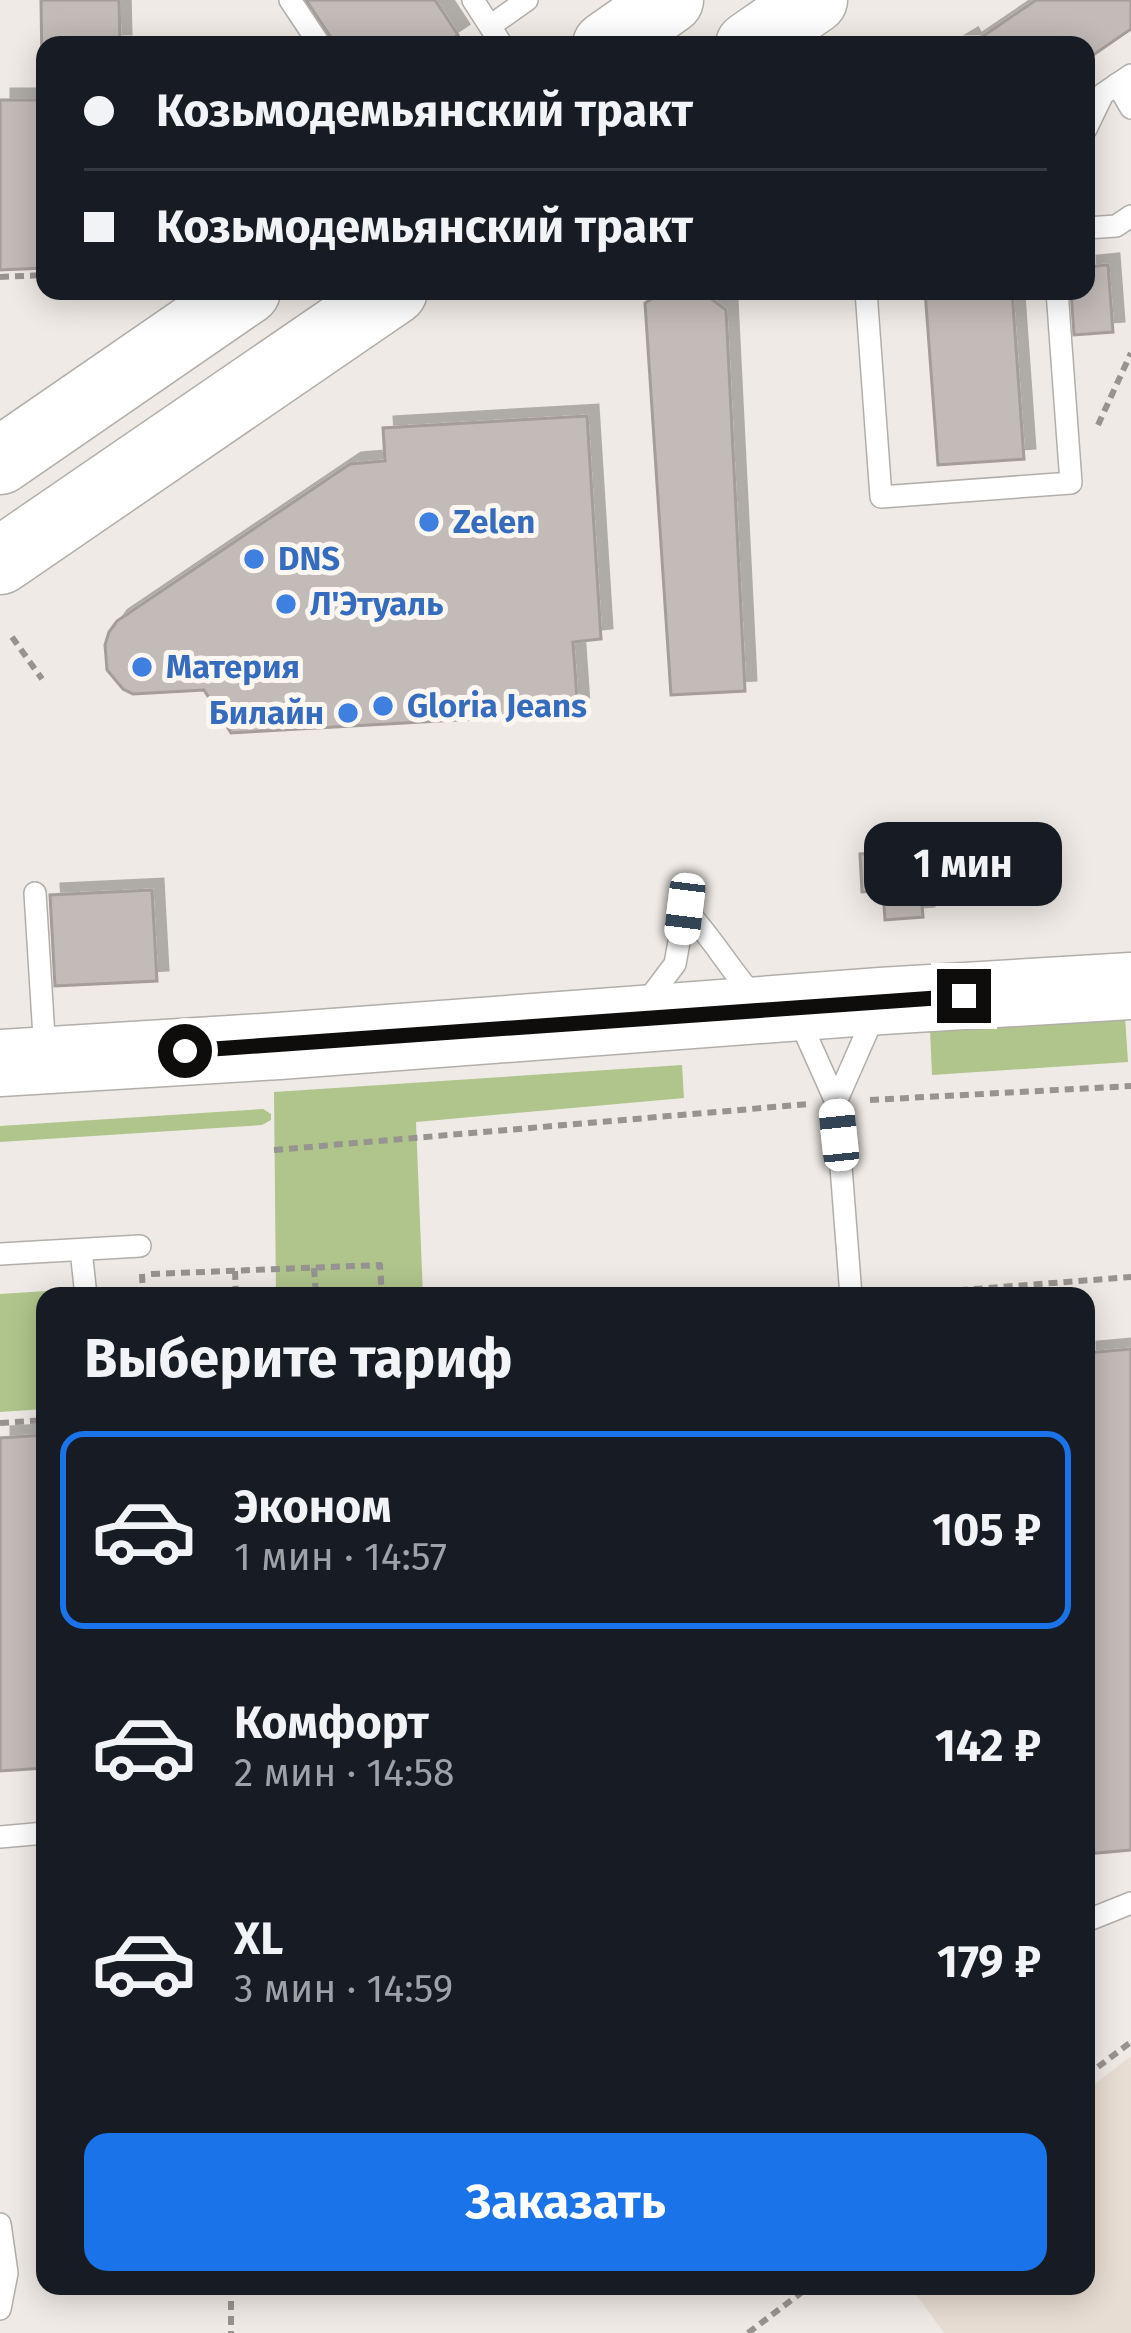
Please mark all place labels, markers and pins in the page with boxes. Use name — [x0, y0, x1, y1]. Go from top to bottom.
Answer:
place label: Zelen — [453, 502, 535, 542]
marker: Zelen — [416, 509, 442, 535]
place label: DNS — [278, 539, 340, 579]
marker: DNS — [241, 546, 267, 572]
place label: Л'Этуаль — [310, 584, 443, 624]
marker: Л'Этуаль — [273, 591, 299, 617]
place label: Материя — [166, 647, 300, 687]
marker: Материя — [129, 654, 155, 680]
place label: Gloria Jeans — [407, 686, 587, 726]
place label: Билайн — [209, 693, 324, 733]
marker: Gloria Jeans — [370, 693, 396, 719]
marker: Билайн — [335, 700, 361, 726]

